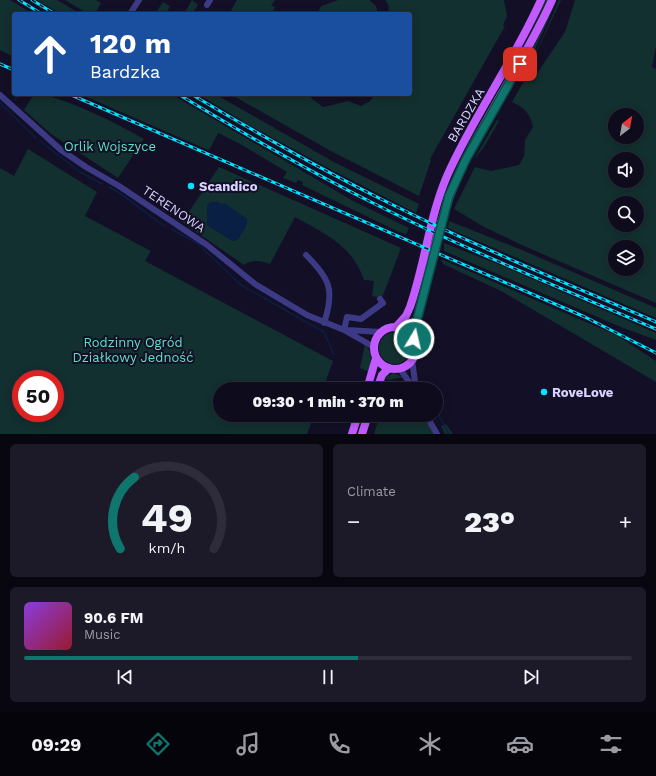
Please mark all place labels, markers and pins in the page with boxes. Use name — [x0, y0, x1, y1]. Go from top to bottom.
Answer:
pin — [503, 47, 537, 81]
place label: Scandico — [199, 179, 258, 194]
marker: Scandico — [186, 181, 196, 191]
place label: RoveLove — [552, 385, 614, 400]
marker: RoveLove — [539, 387, 549, 397]

